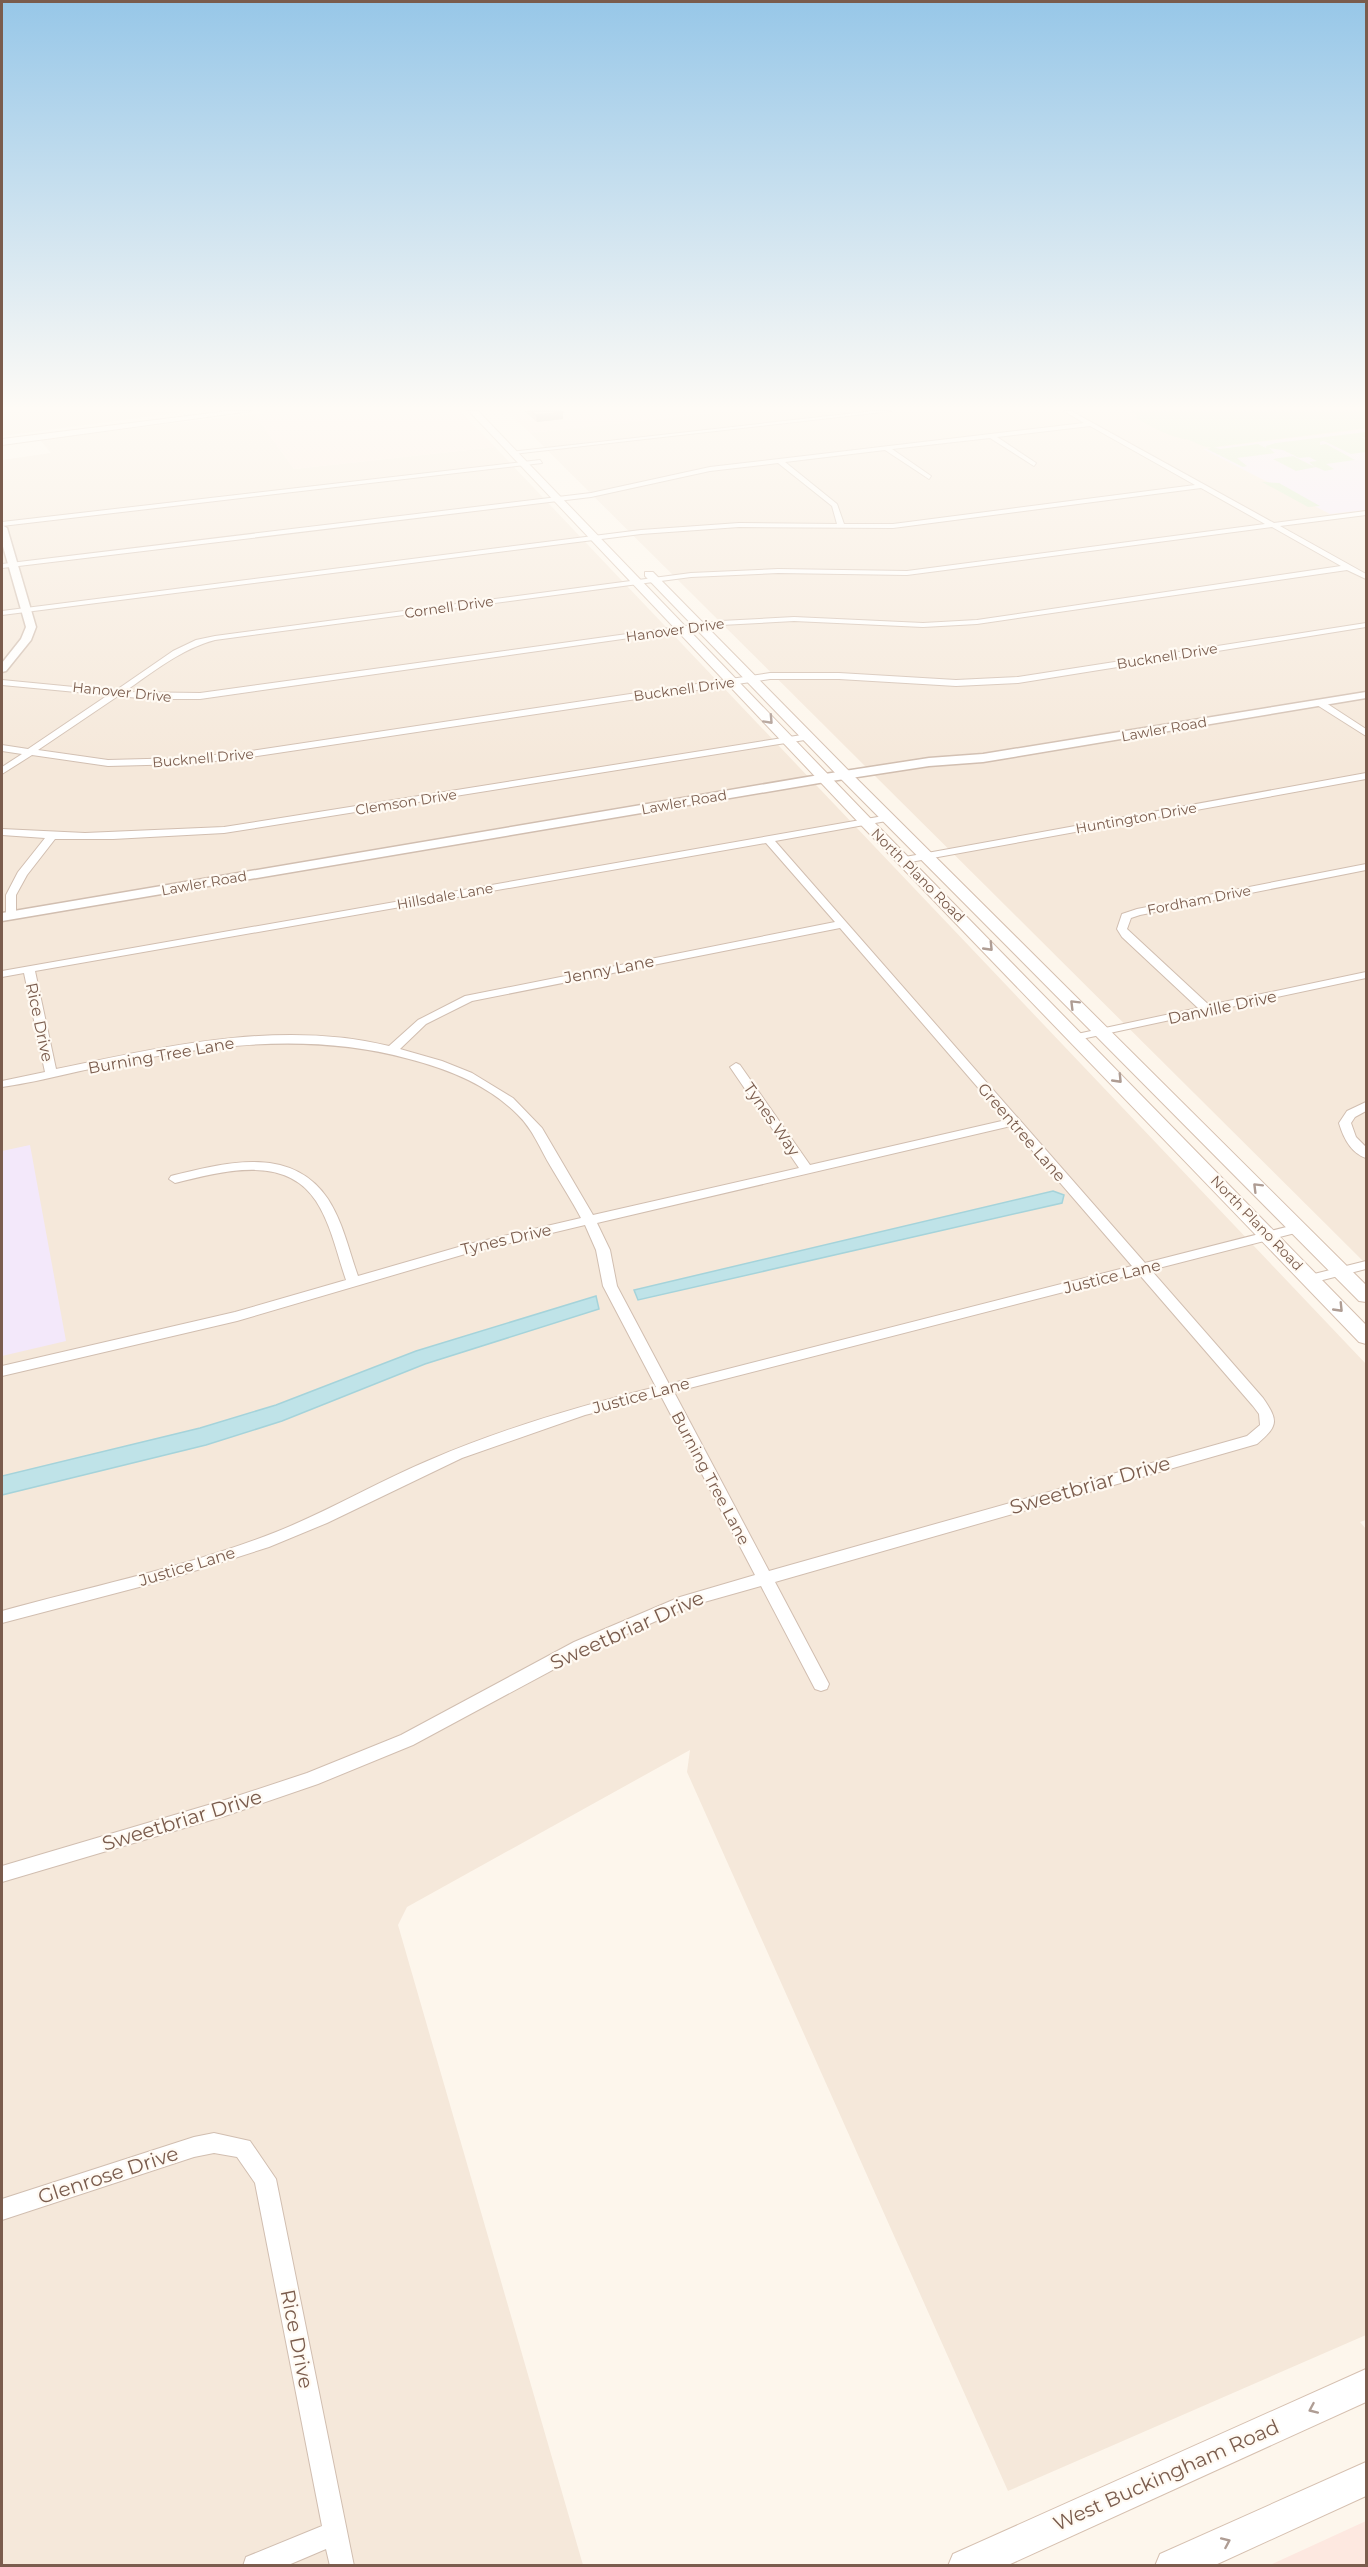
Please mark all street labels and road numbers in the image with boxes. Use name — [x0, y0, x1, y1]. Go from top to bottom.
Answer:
street label: Cornell Drive — [403, 592, 495, 622]
street label: Hanover Drive — [624, 614, 726, 646]
street label: Bucknell Drive — [1115, 639, 1219, 673]
street label: Bucknell Drive — [632, 673, 736, 705]
street label: Hanover Drive — [72, 678, 172, 706]
street label: Lawler Road — [1120, 713, 1208, 745]
street label: Bucknell Drive — [152, 745, 254, 771]
street label: Clemson Drive — [354, 785, 458, 819]
street label: Lawler Road — [640, 786, 728, 818]
street label: Huntington Drive — [1074, 798, 1198, 838]
street label: North Plano Road — [867, 824, 969, 926]
street label: Lawler Road — [160, 867, 248, 899]
street label: Hillsdale Lane — [395, 879, 495, 913]
street label: Fordham Drive — [1146, 881, 1252, 919]
street label: Jenny Lane — [562, 951, 656, 988]
street label: Rice Drive — [22, 981, 57, 1063]
street label: Danville Drive — [1166, 987, 1278, 1028]
street label: Burning Tree Lane — [86, 1033, 236, 1078]
street label: Tynes Way — [739, 1079, 804, 1160]
street label: Greentree Lane — [974, 1079, 1070, 1185]
street label: North Plano Road — [1207, 1172, 1307, 1274]
street label: Tynes Drive — [459, 1220, 553, 1259]
street label: Justice Lane — [1061, 1255, 1163, 1298]
street label: Justice Lane — [590, 1373, 692, 1418]
street label: Burning Tree Lane — [667, 1408, 754, 1548]
street label: Sweetbriar Drive — [1007, 1451, 1173, 1519]
street label: Justice Lane — [136, 1543, 237, 1590]
street label: Sweetbriar Drive — [546, 1585, 708, 1675]
street label: Sweetbriar Drive — [99, 1784, 265, 1856]
street label: Glenrose Drive — [35, 2141, 181, 2209]
street label: Rice Drive — [276, 2287, 318, 2391]
street label: West Buckingham Road — [1049, 2414, 1283, 2536]

